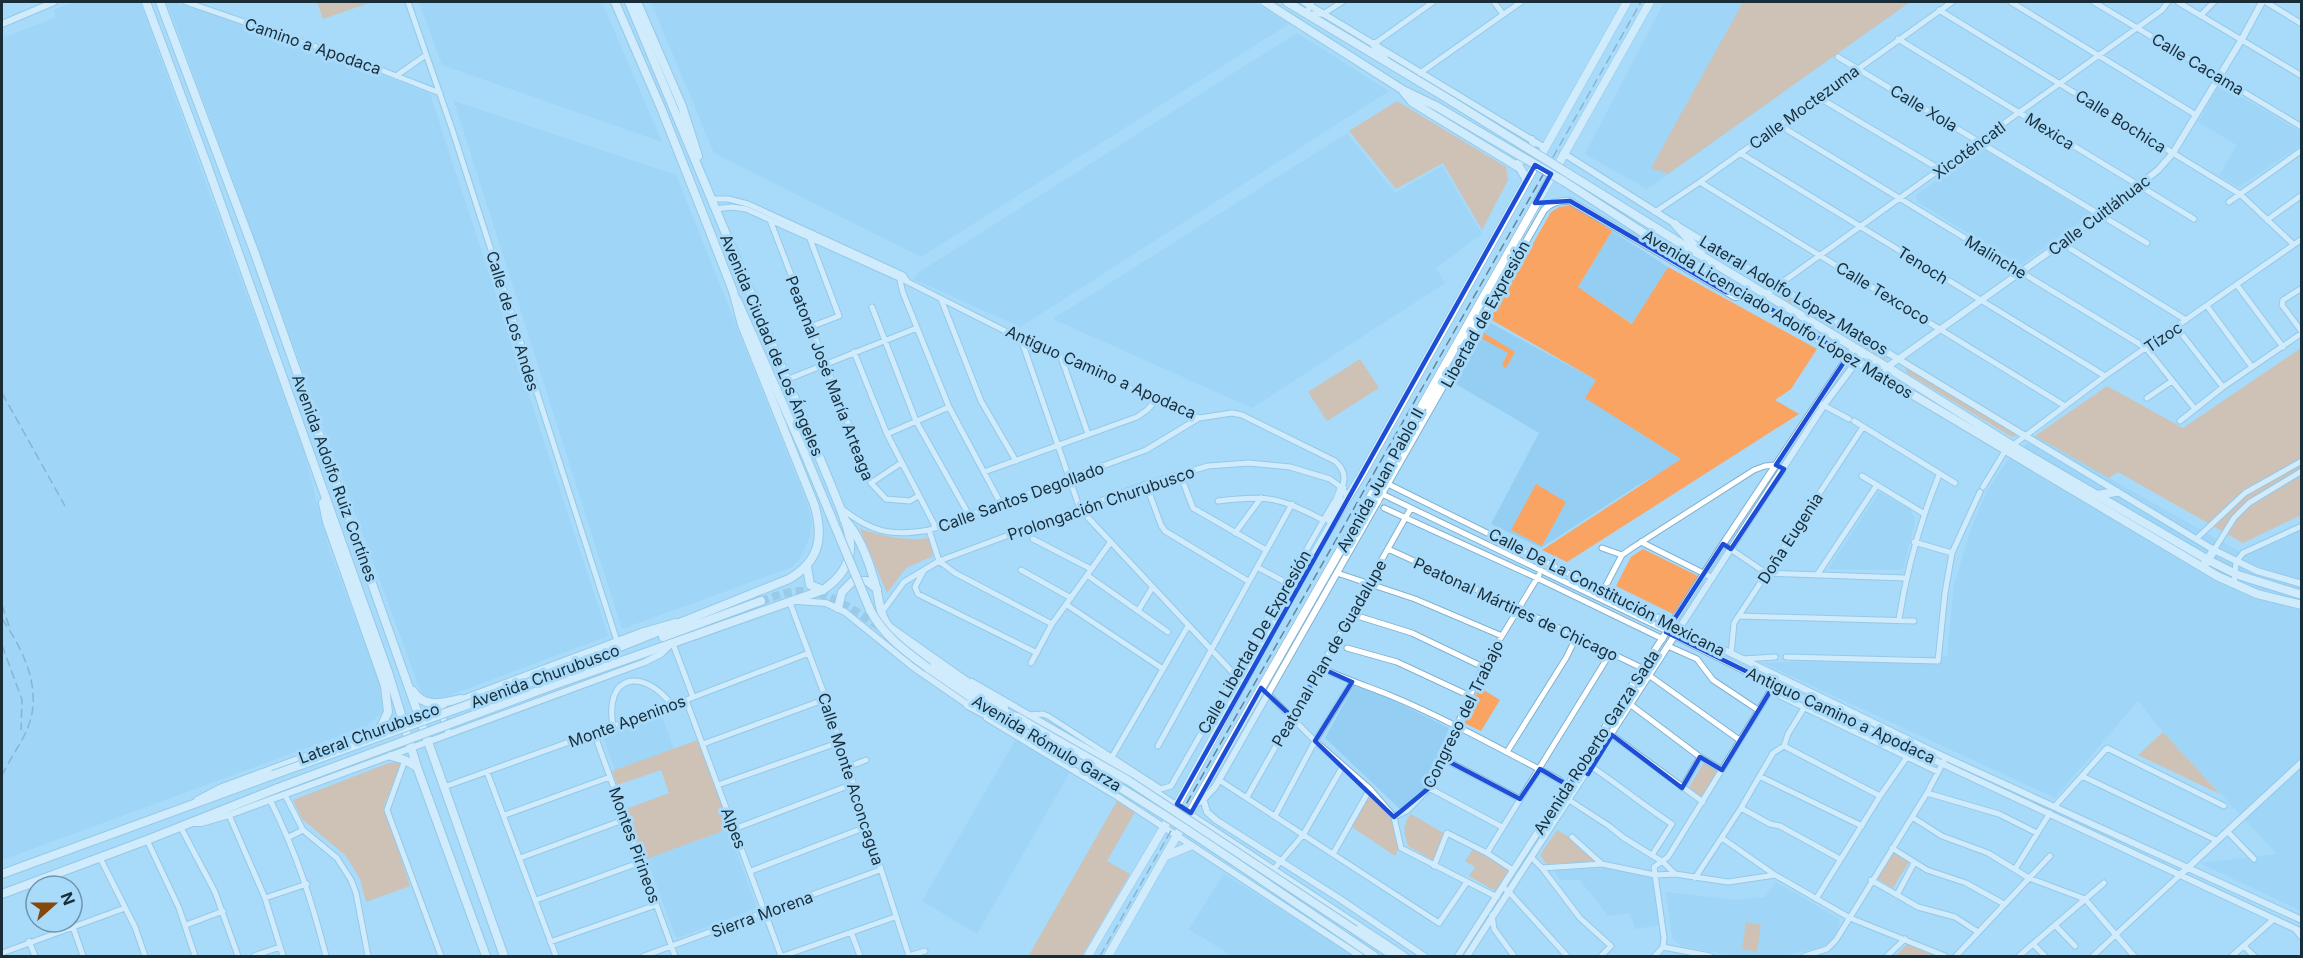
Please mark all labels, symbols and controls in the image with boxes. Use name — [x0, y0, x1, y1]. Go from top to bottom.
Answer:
street label: Camino a Apodaca — [242, 13, 384, 79]
street label: Calle Cacama — [2148, 29, 2248, 99]
street label: Calle Moctezuma — [1745, 60, 1863, 154]
street label: Calle Xola — [1887, 80, 1961, 136]
street label: Calle Bochica — [2072, 85, 2170, 157]
street label: Mexica — [2022, 108, 2078, 154]
street label: Xicoténcatl — [1929, 117, 2009, 183]
street label: Calle Cuitláhuac — [2044, 170, 2154, 260]
street label: Avenida Licenciado Adolfo López Mateos — [1639, 225, 1917, 403]
street label: Avenida Ciudad de Los Ángeles — [716, 231, 828, 459]
street label: Lateral Adolfo López Mateos — [1696, 231, 1892, 359]
street label: Malinche — [1961, 231, 2031, 283]
street label: Libertad de Expresión — [1436, 237, 1534, 391]
street label: Tenoch — [1894, 242, 1952, 288]
street label: Calle de Los Andes — [482, 248, 544, 394]
street label: Calle Texcoco — [1832, 257, 1934, 329]
street label: Peatonal José María Arteaga — [782, 273, 878, 483]
street label: Tízoc — [2140, 317, 2186, 357]
street label: Antiguo Camino a Apodaca — [1003, 321, 1199, 423]
street label: Avenida Adolfo Ruiz Cortínes — [288, 372, 382, 584]
street label: Avenida Juan Pablo II — [1332, 404, 1428, 556]
street label: Calle Santos Degollado — [935, 458, 1107, 536]
street label: Prolongación Churubusco — [1005, 462, 1197, 544]
street label: Doña Eugenia — [1753, 489, 1827, 587]
street label: Calle De La Constitución Mexicana — [1486, 524, 1728, 660]
street label: Calle Libertad De Expresión — [1193, 546, 1315, 738]
street label: Peatonal Mártires de Chicago — [1411, 553, 1621, 665]
street label: Peatonal Plan de Guadalupe — [1267, 556, 1391, 750]
street label: Congreso del Trabajo — [1418, 637, 1508, 791]
street label: Avenida Churubusco — [468, 640, 622, 712]
street label: Avenida Roberto Garza Sada — [1529, 646, 1663, 838]
street label: Antiguo Camino a Apodaca — [1743, 662, 1939, 768]
street label: Calle Monte Aconcagua — [814, 690, 888, 868]
street label: Monte Apeninos — [566, 691, 688, 751]
street label: Avenida Rómulo Garza — [969, 691, 1125, 795]
street label: Lateral Churubusco — [296, 698, 442, 768]
street label: Montes Pirineos — [605, 784, 665, 906]
street label: Alpes — [717, 805, 751, 851]
north arrow — [24, 874, 84, 934]
street label: Sierra Morena — [708, 886, 816, 942]
text: N — [56, 889, 80, 908]

